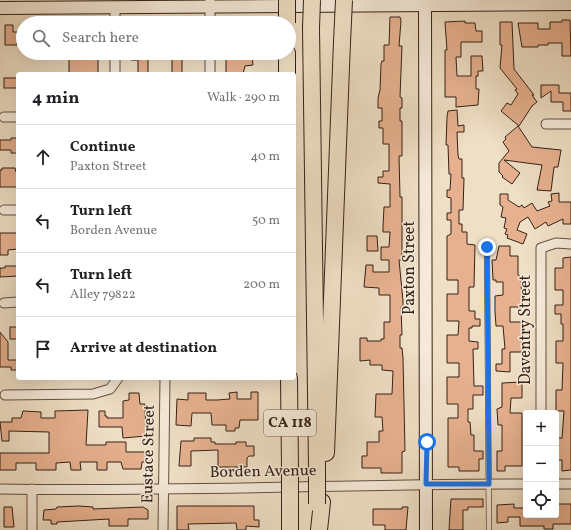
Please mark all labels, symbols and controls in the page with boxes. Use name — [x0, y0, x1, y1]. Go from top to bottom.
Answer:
search box — [16, 16, 296, 60]
icon: search — [30, 27, 52, 49]
text: Search here — [62, 28, 139, 49]
text: 4 min — [32, 87, 79, 110]
text: Walk · 290 m — [207, 89, 280, 107]
text: Continue — [70, 137, 135, 158]
icon: ahead — [32, 146, 54, 168]
text: 40 m — [251, 148, 280, 166]
text: Paxton Street — [70, 158, 146, 176]
text: Turn left — [70, 201, 132, 222]
icon: left — [32, 210, 54, 232]
text: 50 m — [252, 212, 280, 230]
street label: Paxton Street — [399, 221, 421, 315]
text: Borden Avenue — [70, 222, 157, 240]
route end — [478, 238, 496, 256]
text: Turn left — [70, 265, 132, 286]
icon: left — [32, 274, 54, 296]
street label: Daventry Street — [515, 275, 537, 385]
text: 200 m — [243, 276, 280, 294]
text: Alley 79822 — [70, 286, 136, 304]
icon: arrive — [32, 338, 54, 360]
text: Arrive at destination — [70, 338, 217, 359]
street label: Eustace Street — [137, 404, 161, 504]
road number: CA 118 — [264, 410, 316, 436]
map controls — [523, 410, 559, 518]
button: + — [523, 410, 559, 446]
route start — [418, 433, 436, 451]
button: − — [523, 446, 559, 482]
street label: Borden Avenue — [209, 460, 317, 484]
button: locate — [523, 482, 559, 518]

